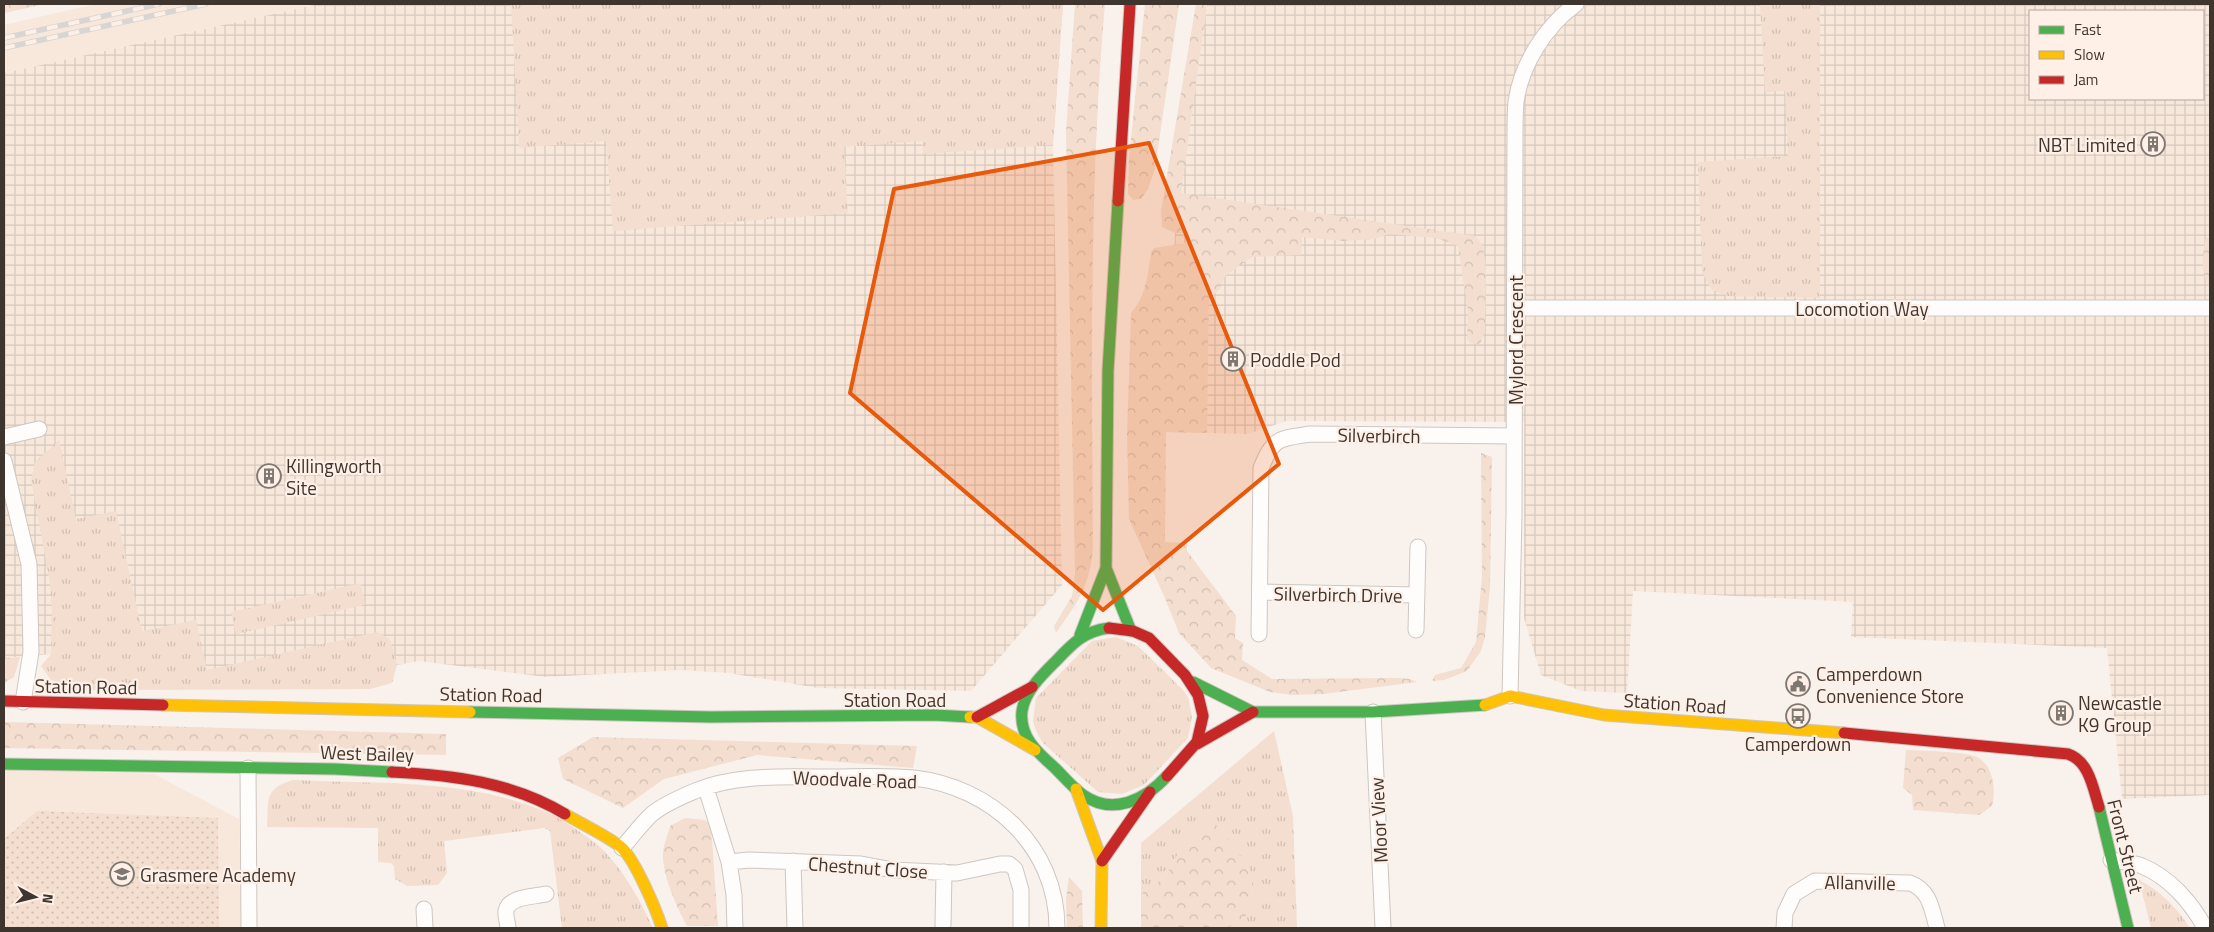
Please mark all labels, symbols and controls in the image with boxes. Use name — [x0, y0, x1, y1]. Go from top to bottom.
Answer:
legend — [2029, 10, 2204, 100]
text: Fast — [2074, 18, 2102, 41]
text: Slow — [2074, 43, 2105, 66]
text: Jam — [2074, 68, 2098, 91]
place label: NBT Limited — [2038, 130, 2136, 159]
building icon: NBT Limited — [2140, 131, 2166, 157]
street label: Mylord Crescent — [1501, 275, 1530, 405]
street label: Locomotion Way — [1795, 294, 1929, 323]
place label: Poddle Pod — [1250, 345, 1341, 374]
building icon: Poddle Pod — [1220, 346, 1246, 372]
street label: Silverbirch — [1337, 420, 1421, 450]
place label: Killingworth Site — [286, 451, 382, 502]
building icon: Killingworth Site — [256, 463, 282, 489]
street label: Silverbirch Drive — [1273, 578, 1403, 610]
place label: Camperdown Convenience Store — [1816, 659, 1964, 710]
street label: Station Road — [34, 671, 138, 701]
public building icon: Camperdown Convenience Store — [1785, 671, 1811, 697]
street label: Station Road — [439, 679, 543, 709]
street label: Station Road — [844, 685, 946, 714]
street label: Station Road — [1623, 685, 1727, 721]
place label: Newcastle K9 Group — [2078, 688, 2162, 739]
building icon: Newcastle K9 Group — [2048, 700, 2074, 726]
bus stop icon: Camperdown — [1785, 703, 1811, 729]
place label: Camperdown — [1745, 729, 1851, 758]
street label: West Bailey — [319, 737, 415, 769]
street label: Woodvale Road — [792, 762, 918, 796]
street label: Moor View — [1361, 776, 1395, 864]
street label: Front Street — [2100, 796, 2152, 896]
street label: Chestnut Close — [807, 848, 929, 886]
place label: Grasmere Academy — [140, 860, 296, 889]
school or university icon: Grasmere Academy — [109, 861, 135, 887]
street label: Allanville — [1824, 867, 1896, 897]
north arrow — [10, 872, 60, 922]
text: N — [37, 893, 59, 905]

